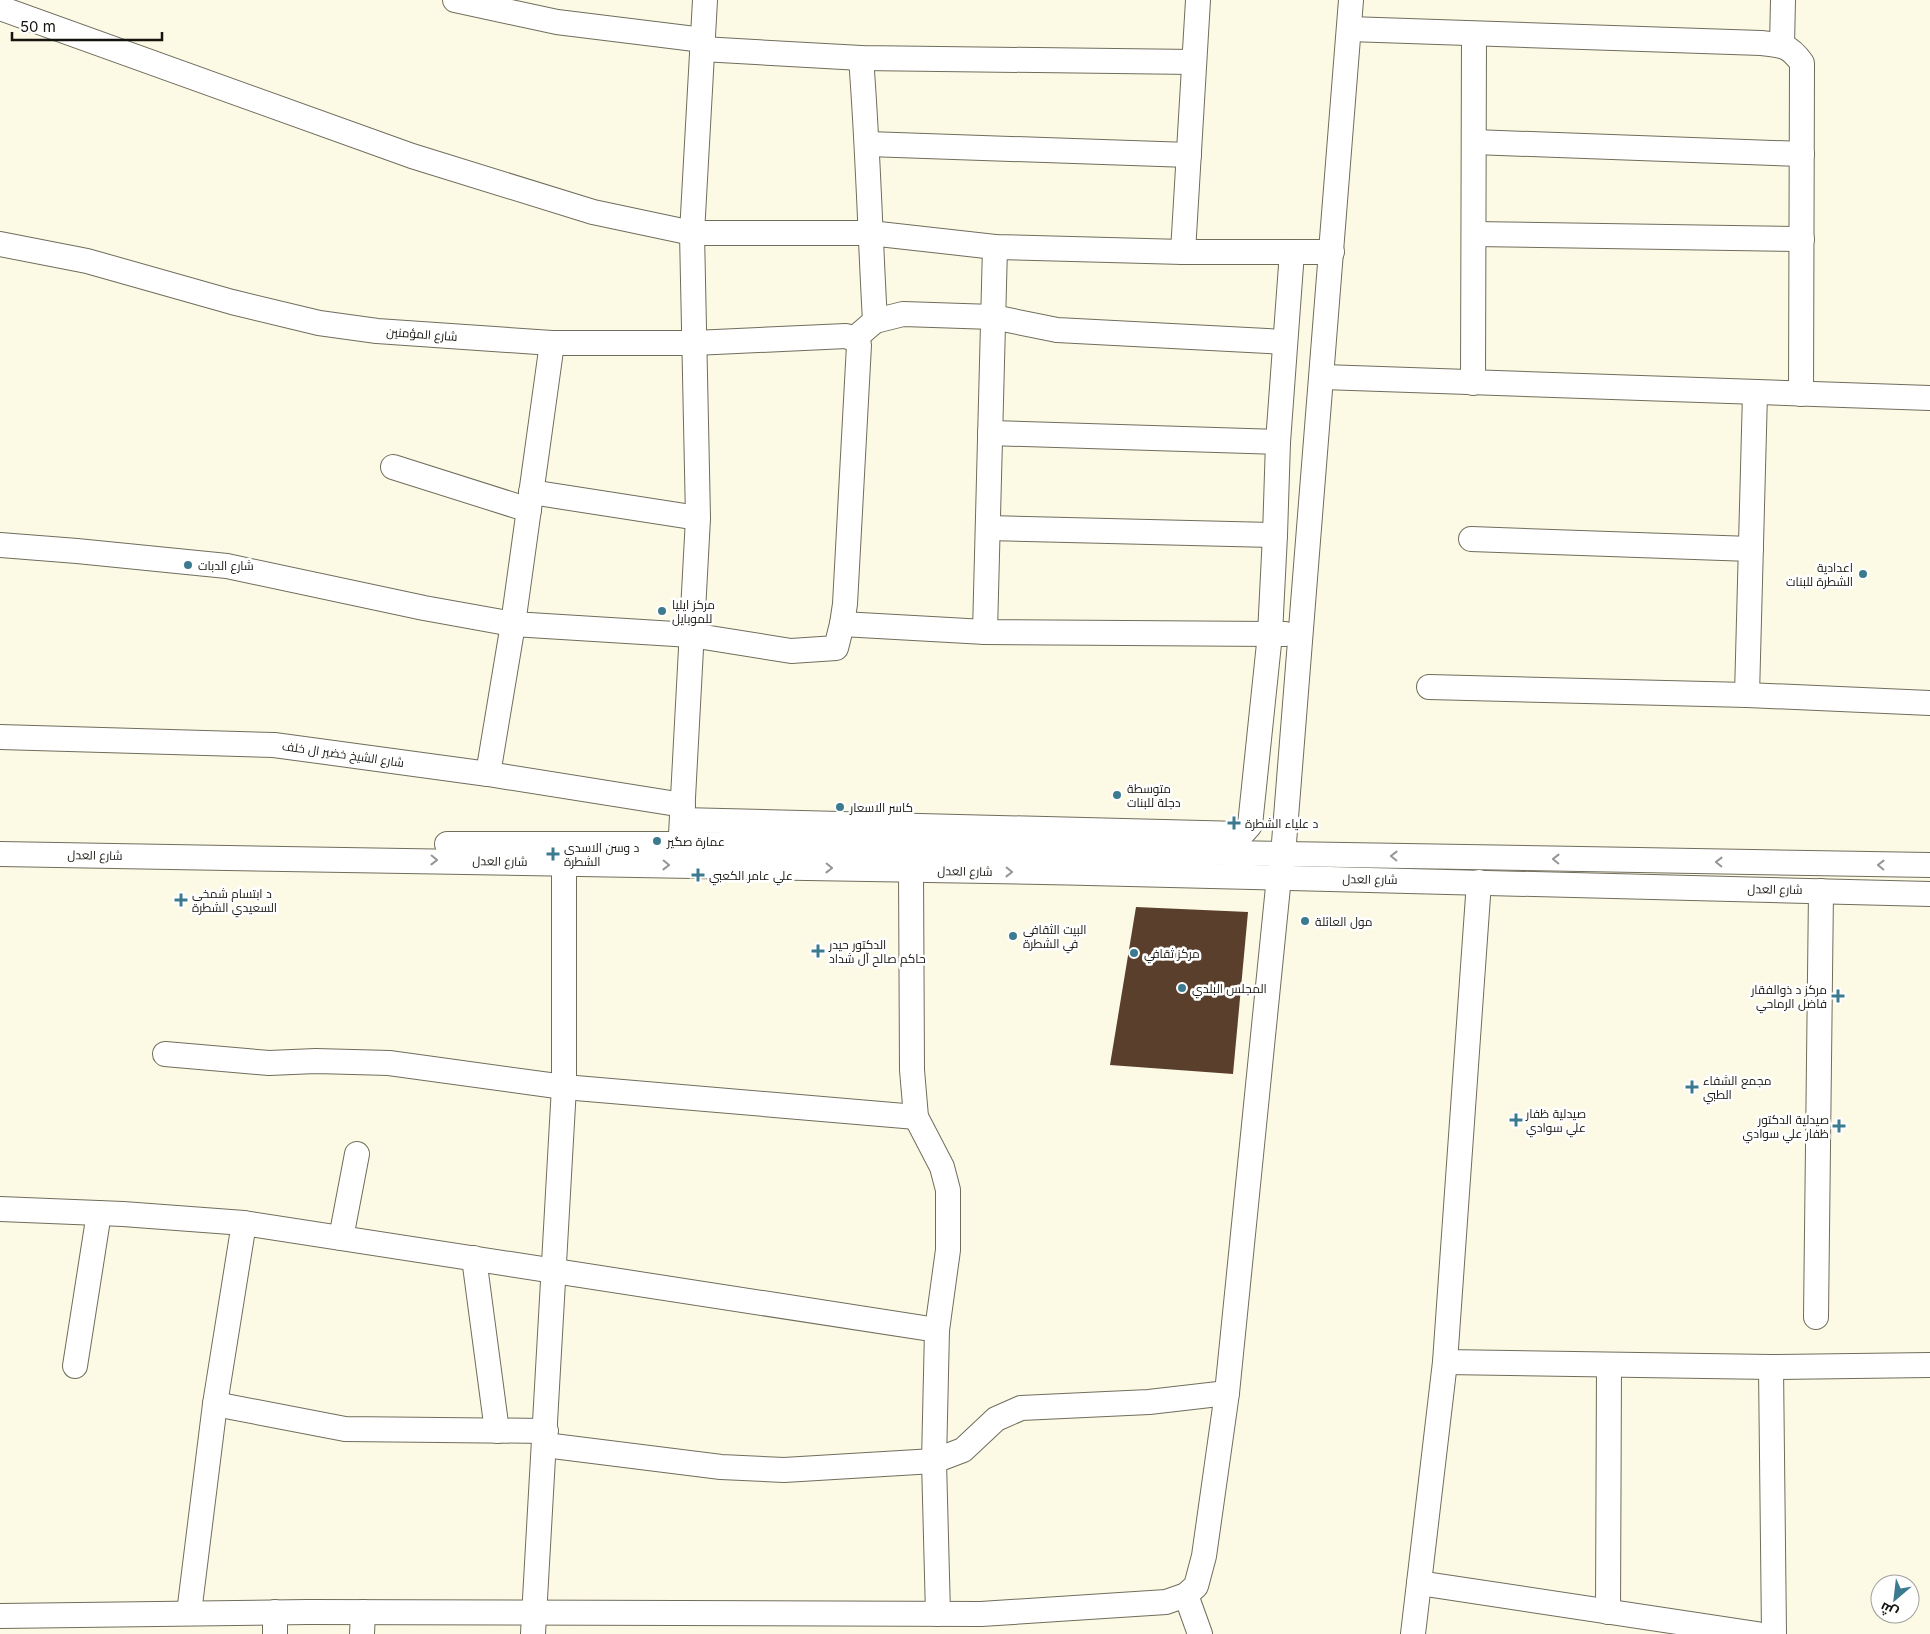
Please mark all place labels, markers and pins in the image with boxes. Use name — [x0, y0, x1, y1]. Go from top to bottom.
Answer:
place label: شارع الدبات — [198, 558, 254, 574]
marker: شارع الدبات — [182, 559, 194, 571]
place label: اعدادية الشطرة للبنات — [1786, 560, 1853, 589]
marker: اعدادية الشطرة للبنات — [1857, 568, 1869, 580]
place label: مركز ايليا للموبايل — [672, 597, 715, 626]
marker: مركز ايليا للموبايل — [656, 605, 668, 617]
place label: متوسطة دجلة للبنات — [1127, 781, 1181, 810]
marker: متوسطة دجلة للبنات — [1111, 789, 1123, 801]
place label: كاسر الاسعار — [849, 800, 913, 815]
marker: كاسر الاسعار — [834, 801, 846, 813]
marker: د علياء الشطرة — [1227, 816, 1241, 830]
place label: د علياء الشطرة — [1245, 816, 1319, 831]
place label: عمارة صگير — [666, 834, 725, 849]
marker: عمارة صگير — [651, 835, 663, 847]
place label: د وسن الاسدي الشطرة — [564, 840, 639, 869]
marker: د وسن الاسدي الشطرة — [546, 847, 560, 861]
marker: علي عامر الكعبي — [691, 868, 705, 882]
place label: علي عامر الكعبي — [709, 868, 793, 886]
place label: د ابتسام شمخي السعيدي الشطرة — [192, 886, 277, 918]
marker: د ابتسام شمخي السعيدي الشطرة — [174, 893, 188, 907]
place label: مول العائلة — [1315, 914, 1373, 929]
marker: مول العائلة — [1299, 915, 1311, 927]
place label: البيت الثقافي في الشطرة — [1023, 922, 1087, 954]
marker: البيت الثقافي في الشطرة — [1007, 930, 1019, 942]
place label: الدكتور حيدر حاكم صالح آل شداد — [828, 937, 926, 967]
marker: الدكتور حيدر حاكم صالح آل شداد — [811, 944, 825, 958]
place label: مركز ثقافي — [1144, 946, 1200, 964]
marker: مركز ثقافي — [1128, 947, 1140, 959]
place label: المجلس البلدي — [1192, 981, 1267, 999]
marker: المجلس البلدي — [1176, 982, 1188, 994]
place label: مركز د ذوالفقار فاضل الرماحي — [1750, 982, 1827, 1014]
marker: مركز د ذوالفقار فاضل الرماحي — [1831, 989, 1845, 1003]
place label: مجمع الشفاء الطبي — [1703, 1073, 1772, 1105]
marker: مجمع الشفاء الطبي — [1685, 1080, 1699, 1094]
place label: صيدلية ظفار علي سوادي — [1525, 1106, 1586, 1138]
place label: صيدلية الدكتور ظفار علي سوادي — [1743, 1112, 1829, 1144]
marker: صيدلية ظفار علي سوادي — [1510, 1114, 1522, 1126]
marker: صيدلية الدكتور ظفار علي سوادي — [1833, 1120, 1845, 1132]

